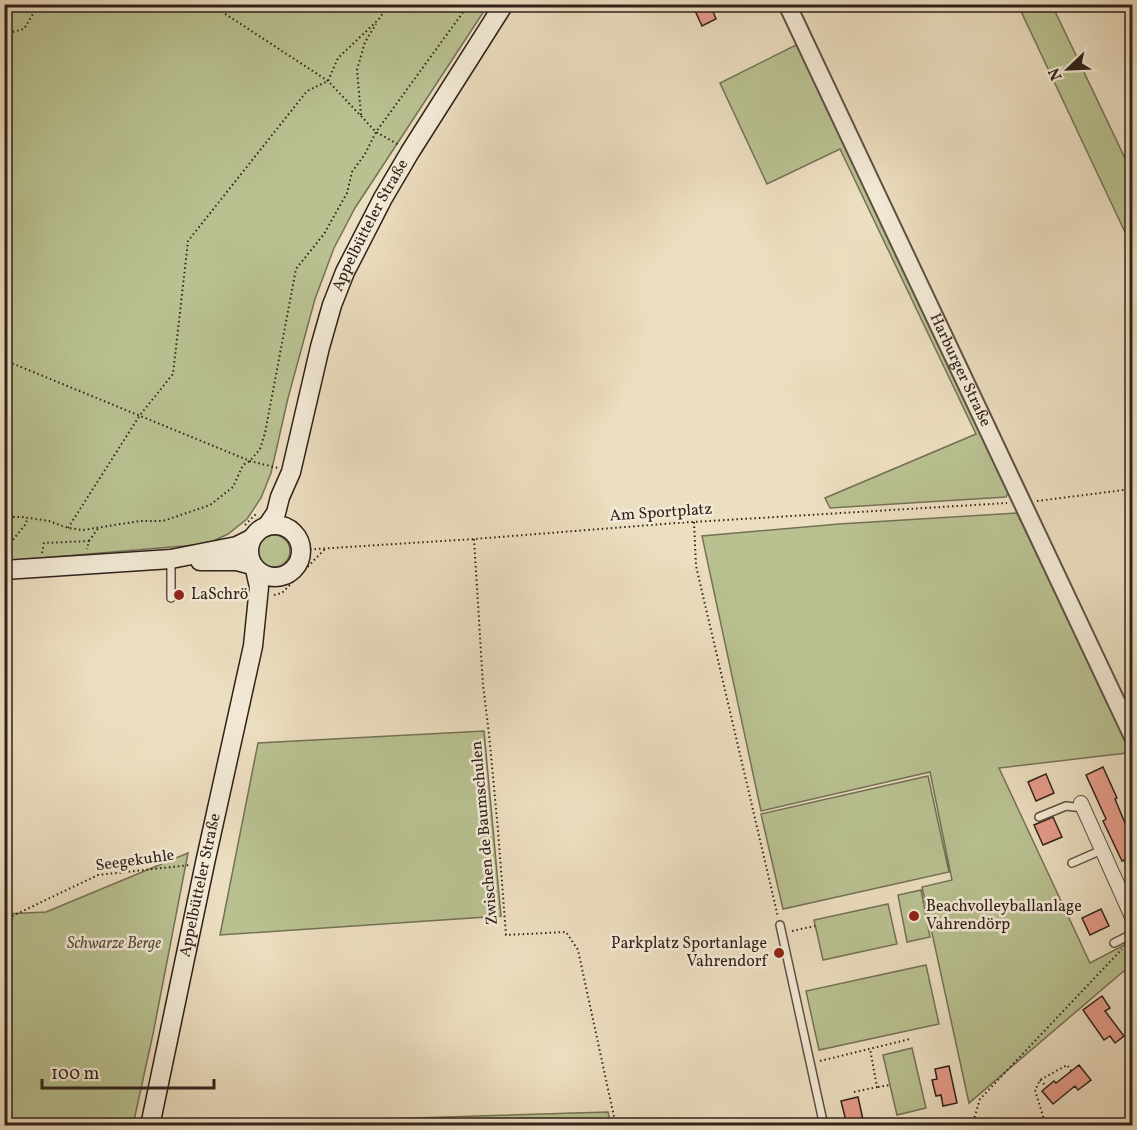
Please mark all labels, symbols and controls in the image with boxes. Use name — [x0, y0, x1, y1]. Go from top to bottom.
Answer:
north arrow — [1038, 39, 1098, 99]
text: N — [1043, 64, 1068, 84]
street label: Appelbütteler Straße — [327, 155, 414, 295]
street label: Harburger Straße — [924, 310, 996, 431]
street label: Am Sportplatz — [609, 498, 713, 528]
place label: LaSchrö — [191, 584, 248, 606]
marker: LaSchrö — [172, 588, 186, 602]
street label: Zwischen de Baumschulen — [466, 740, 504, 926]
street label: Appelbütteler Straße — [175, 811, 227, 959]
street label: Seegekuhle — [94, 845, 176, 877]
place label: Beachvolleyballanlage Vahrendörp — [926, 896, 1082, 936]
marker: Beachvolleyballanlage Vahrendörp — [907, 909, 921, 923]
park label: Schwarze Berge — [67, 933, 161, 955]
place label: Parkplatz Sportanlage Vahrendorf — [611, 933, 769, 973]
marker: Parkplatz Sportanlage Vahrendorf — [772, 946, 786, 960]
scale bar — [42, 1052, 214, 1090]
text: 100 m — [51, 1062, 100, 1087]

